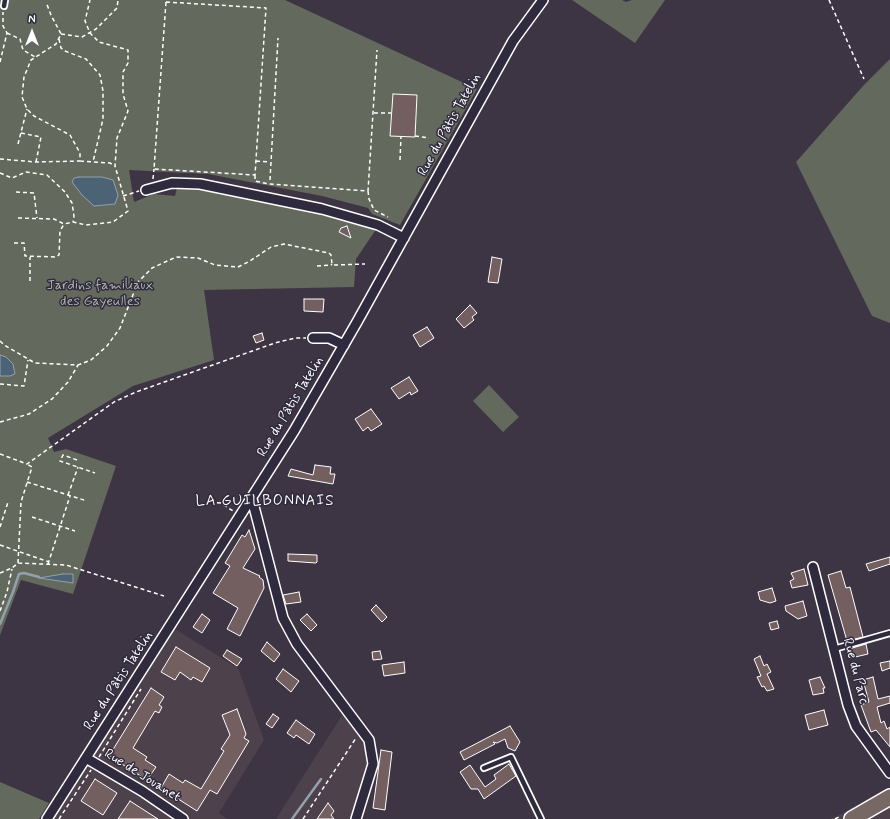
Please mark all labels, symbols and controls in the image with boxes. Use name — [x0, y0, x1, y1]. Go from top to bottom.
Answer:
north arrow — [12, 12, 52, 52]
text: N — [28, 13, 36, 27]
street label: Rue du Pâtis Tatelin — [415, 71, 485, 179]
park label: Jardins familiaux des Gayeulles — [47, 278, 153, 310]
street label: Rue du Pâtis Tatelin — [254, 354, 328, 460]
district label: LA GUILBONNAIS — [195, 493, 335, 511]
street label: Rue du Pâtis Tatelin — [81, 628, 157, 734]
street label: Rue du Parc — [838, 636, 872, 706]
street label: Rue de Jouanet — [101, 746, 183, 806]

